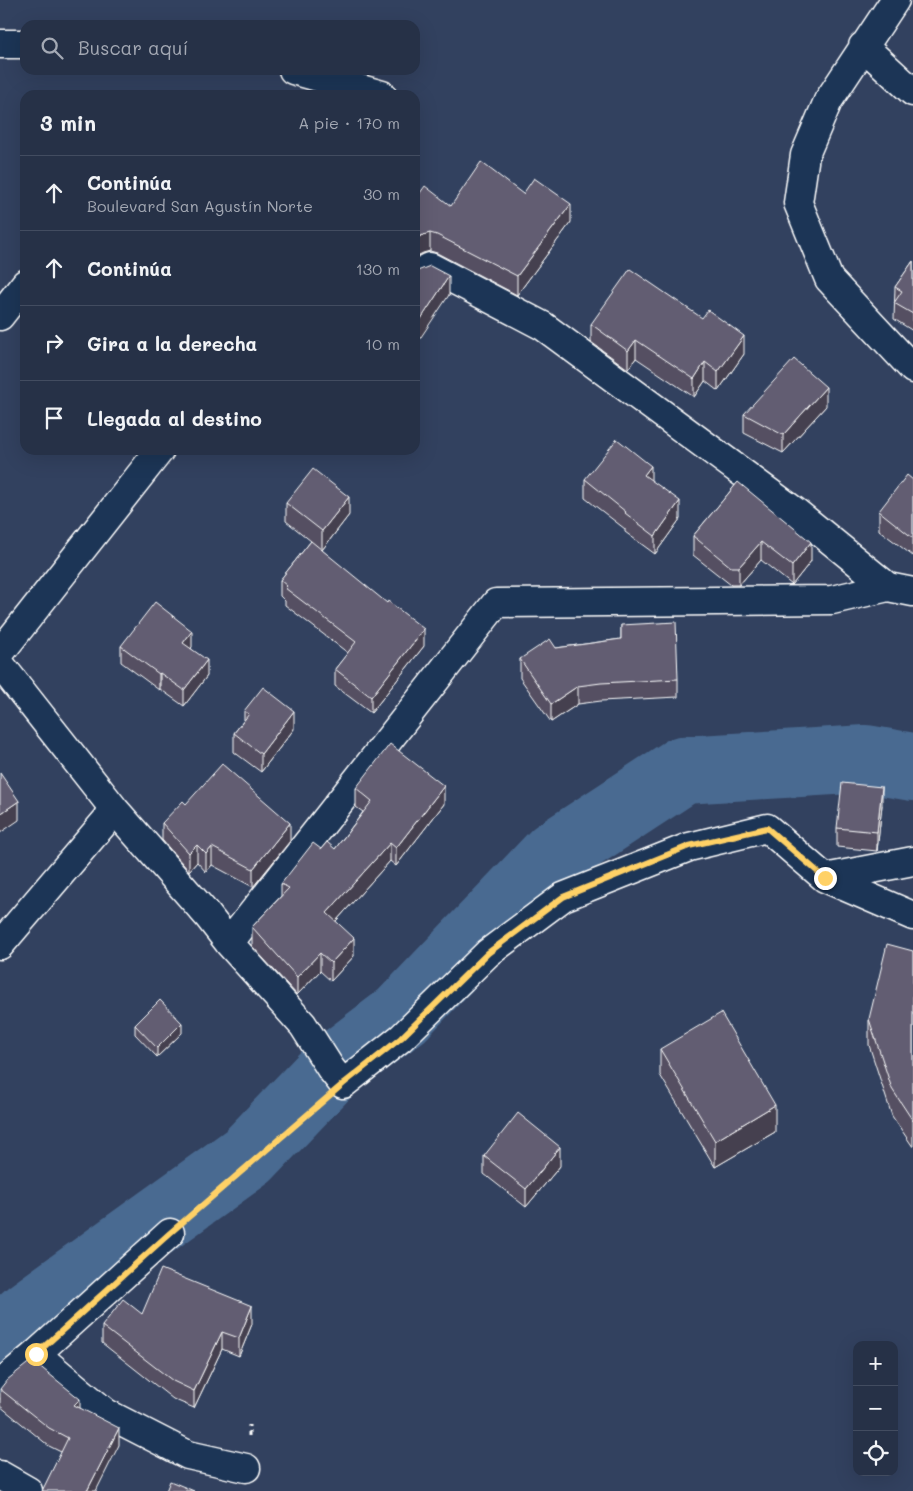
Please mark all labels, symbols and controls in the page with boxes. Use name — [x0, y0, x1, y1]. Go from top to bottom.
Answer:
search box — [20, 20, 420, 75]
icon: search — [38, 34, 66, 62]
text: Buscar aquí — [78, 35, 188, 60]
text: 3 min — [40, 109, 96, 136]
text: A pie · 170 m — [298, 112, 400, 133]
text: Continúa — [87, 170, 172, 195]
icon: ahead — [40, 179, 68, 207]
text: 30 m — [363, 183, 400, 204]
text: Boulevard San Agustín Norte — [87, 195, 313, 216]
icon: ahead — [40, 254, 68, 282]
text: Continúa — [87, 256, 172, 281]
text: 130 m — [356, 258, 400, 279]
icon: right — [40, 329, 68, 357]
text: Gira a la derecha — [87, 331, 257, 356]
text: 10 m — [365, 333, 400, 354]
icon: arrive — [40, 404, 68, 432]
text: Llegada al destino — [87, 406, 262, 431]
route end — [814, 867, 837, 890]
map controls — [853, 1341, 898, 1476]
button: + — [853, 1341, 898, 1386]
route start — [25, 1343, 48, 1366]
button: − — [853, 1386, 898, 1431]
button: locate — [853, 1431, 898, 1476]

